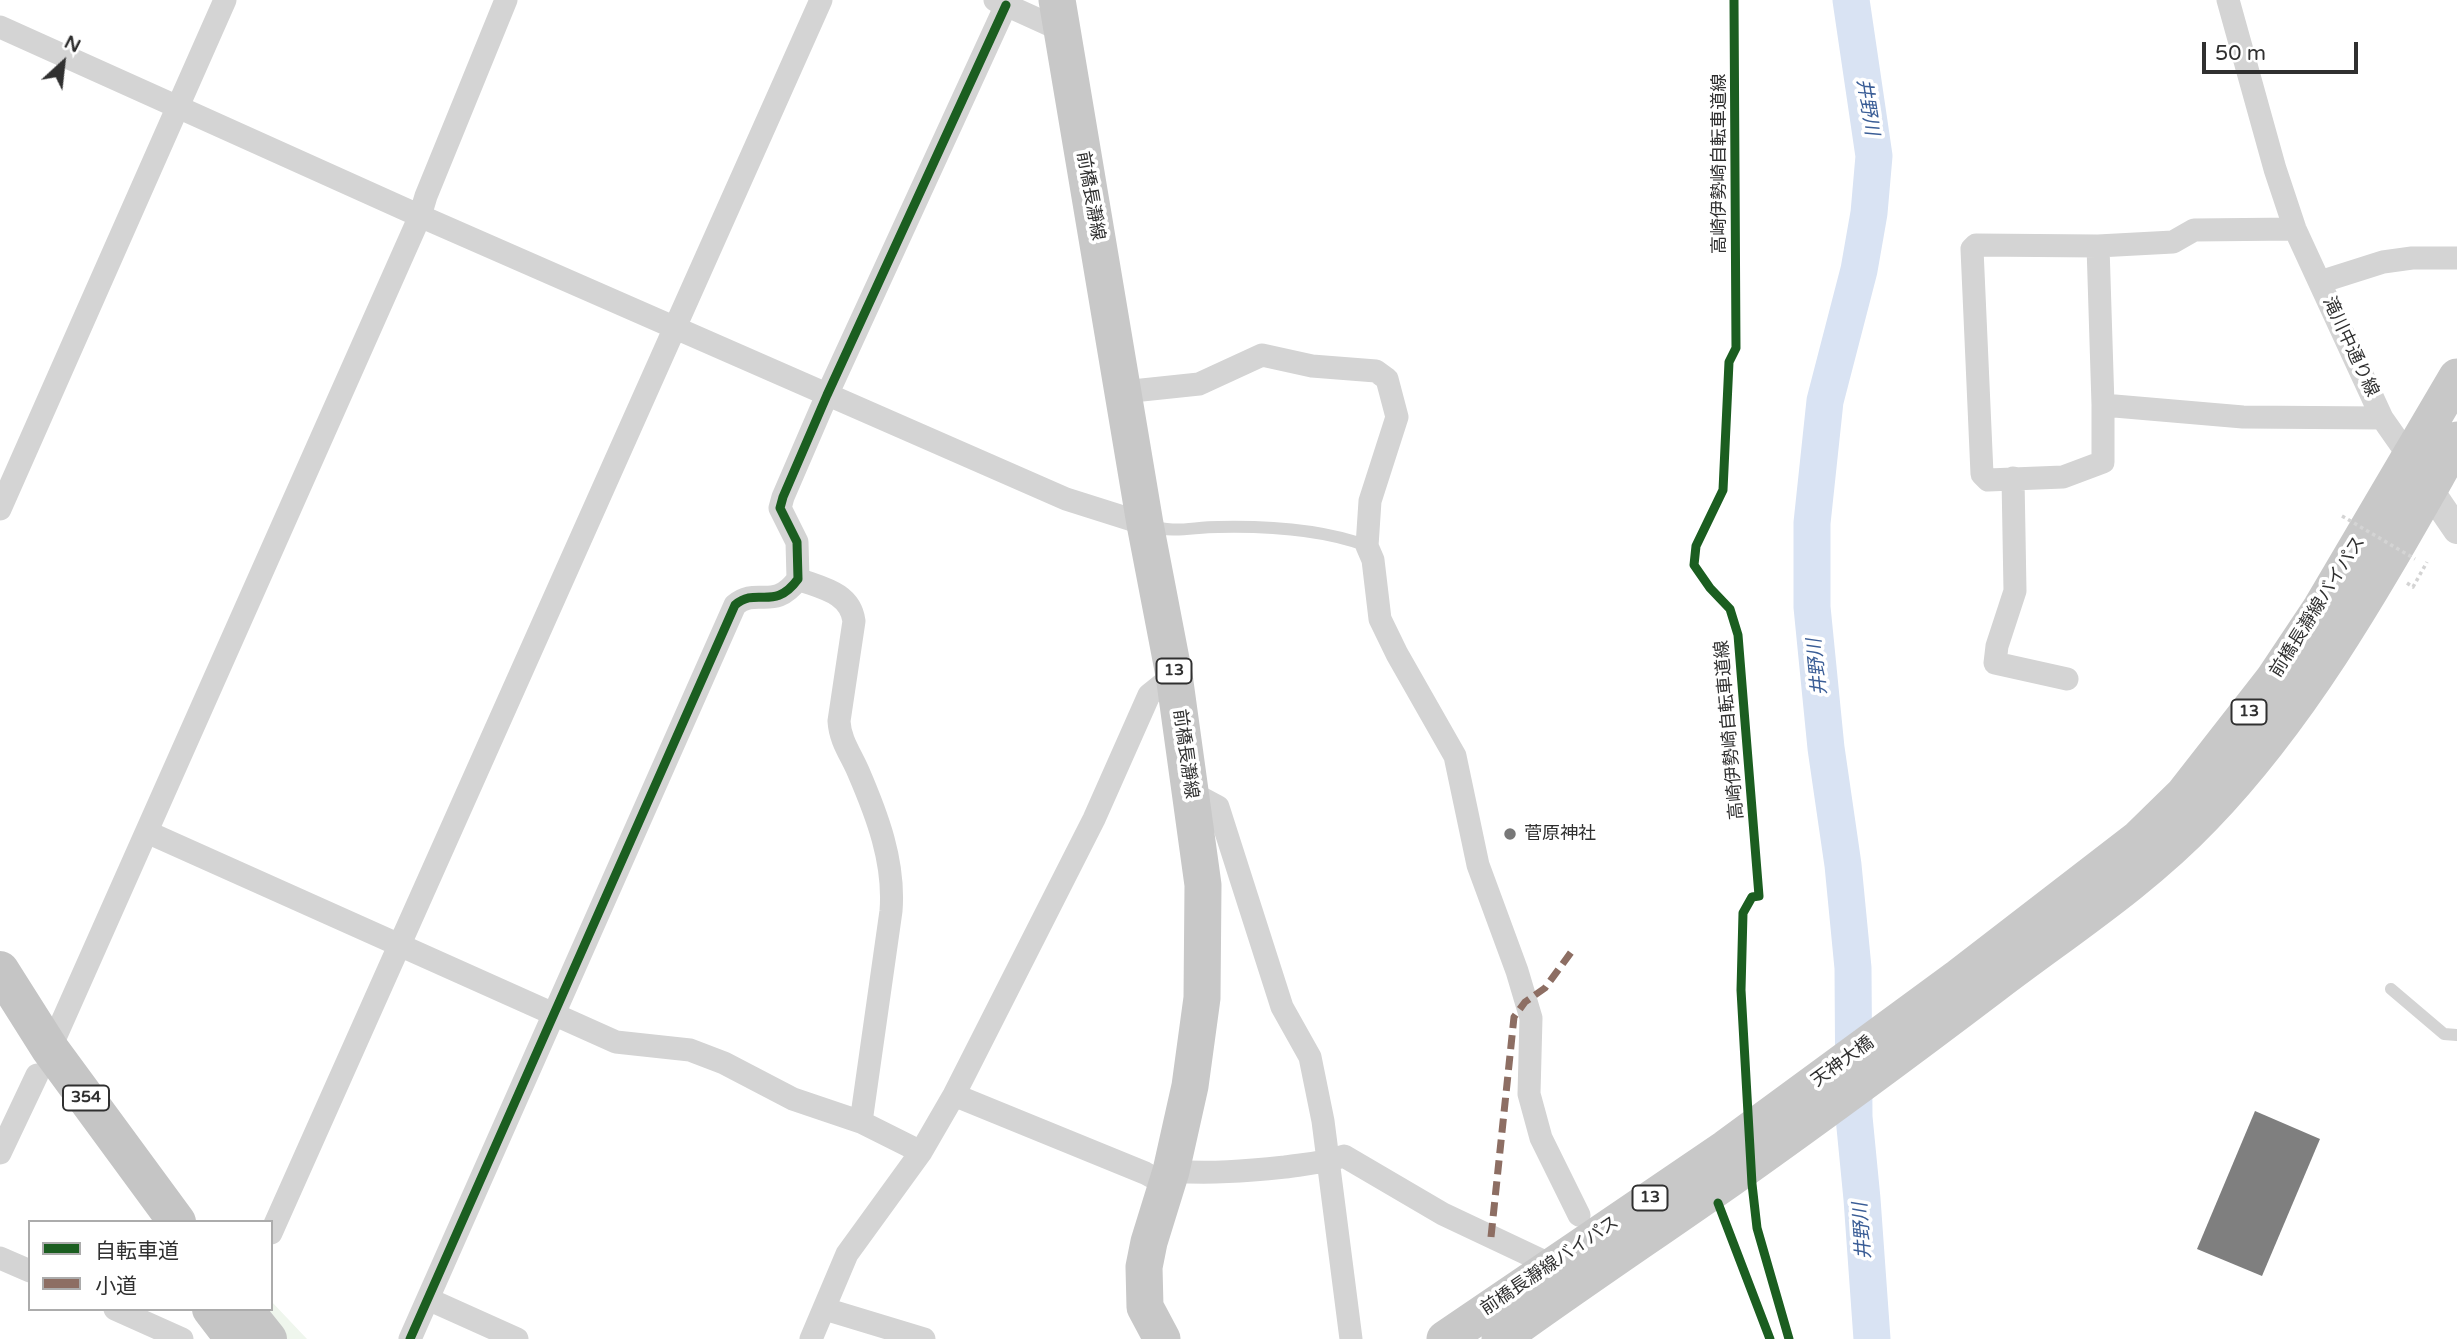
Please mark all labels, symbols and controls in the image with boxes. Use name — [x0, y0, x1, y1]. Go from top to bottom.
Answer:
north arrow — [28, 28, 98, 98]
scale bar — [2205, 28, 2361, 72]
text: N — [61, 31, 84, 58]
text: 50 m — [2215, 41, 2266, 66]
street label: 高崎伊勢崎自転車道線 — [1709, 74, 1731, 254]
water label: 井野川 — [1851, 77, 1883, 137]
street label: 前橋長瀞線 — [1072, 150, 1108, 242]
street label: 滝川中通り線 — [2317, 293, 2383, 401]
street label: 前橋長瀞線バイパス — [2266, 533, 2370, 681]
water label: 井野川 — [1804, 637, 1832, 697]
street label: 高崎伊勢崎自転車道線 — [1711, 639, 1749, 821]
road number: 13 — [1156, 658, 1192, 684]
road number: 13 — [2232, 699, 2266, 724]
street label: 前橋長瀞線 — [1168, 708, 1202, 800]
place label: 菅原神社 — [1524, 823, 1596, 845]
marker: 菅原神社 — [1502, 826, 1518, 842]
street label: 天神大橋 — [1808, 1032, 1878, 1092]
road number: 354 — [63, 1086, 109, 1110]
road number: 13 — [1632, 1186, 1668, 1210]
water label: 井野川 — [1850, 1202, 1876, 1260]
street label: 前橋長瀞線バイパス — [1477, 1212, 1623, 1320]
legend — [28, 1220, 273, 1311]
text: 自転車道 — [95, 1239, 179, 1264]
text: 小道 — [95, 1274, 137, 1299]

